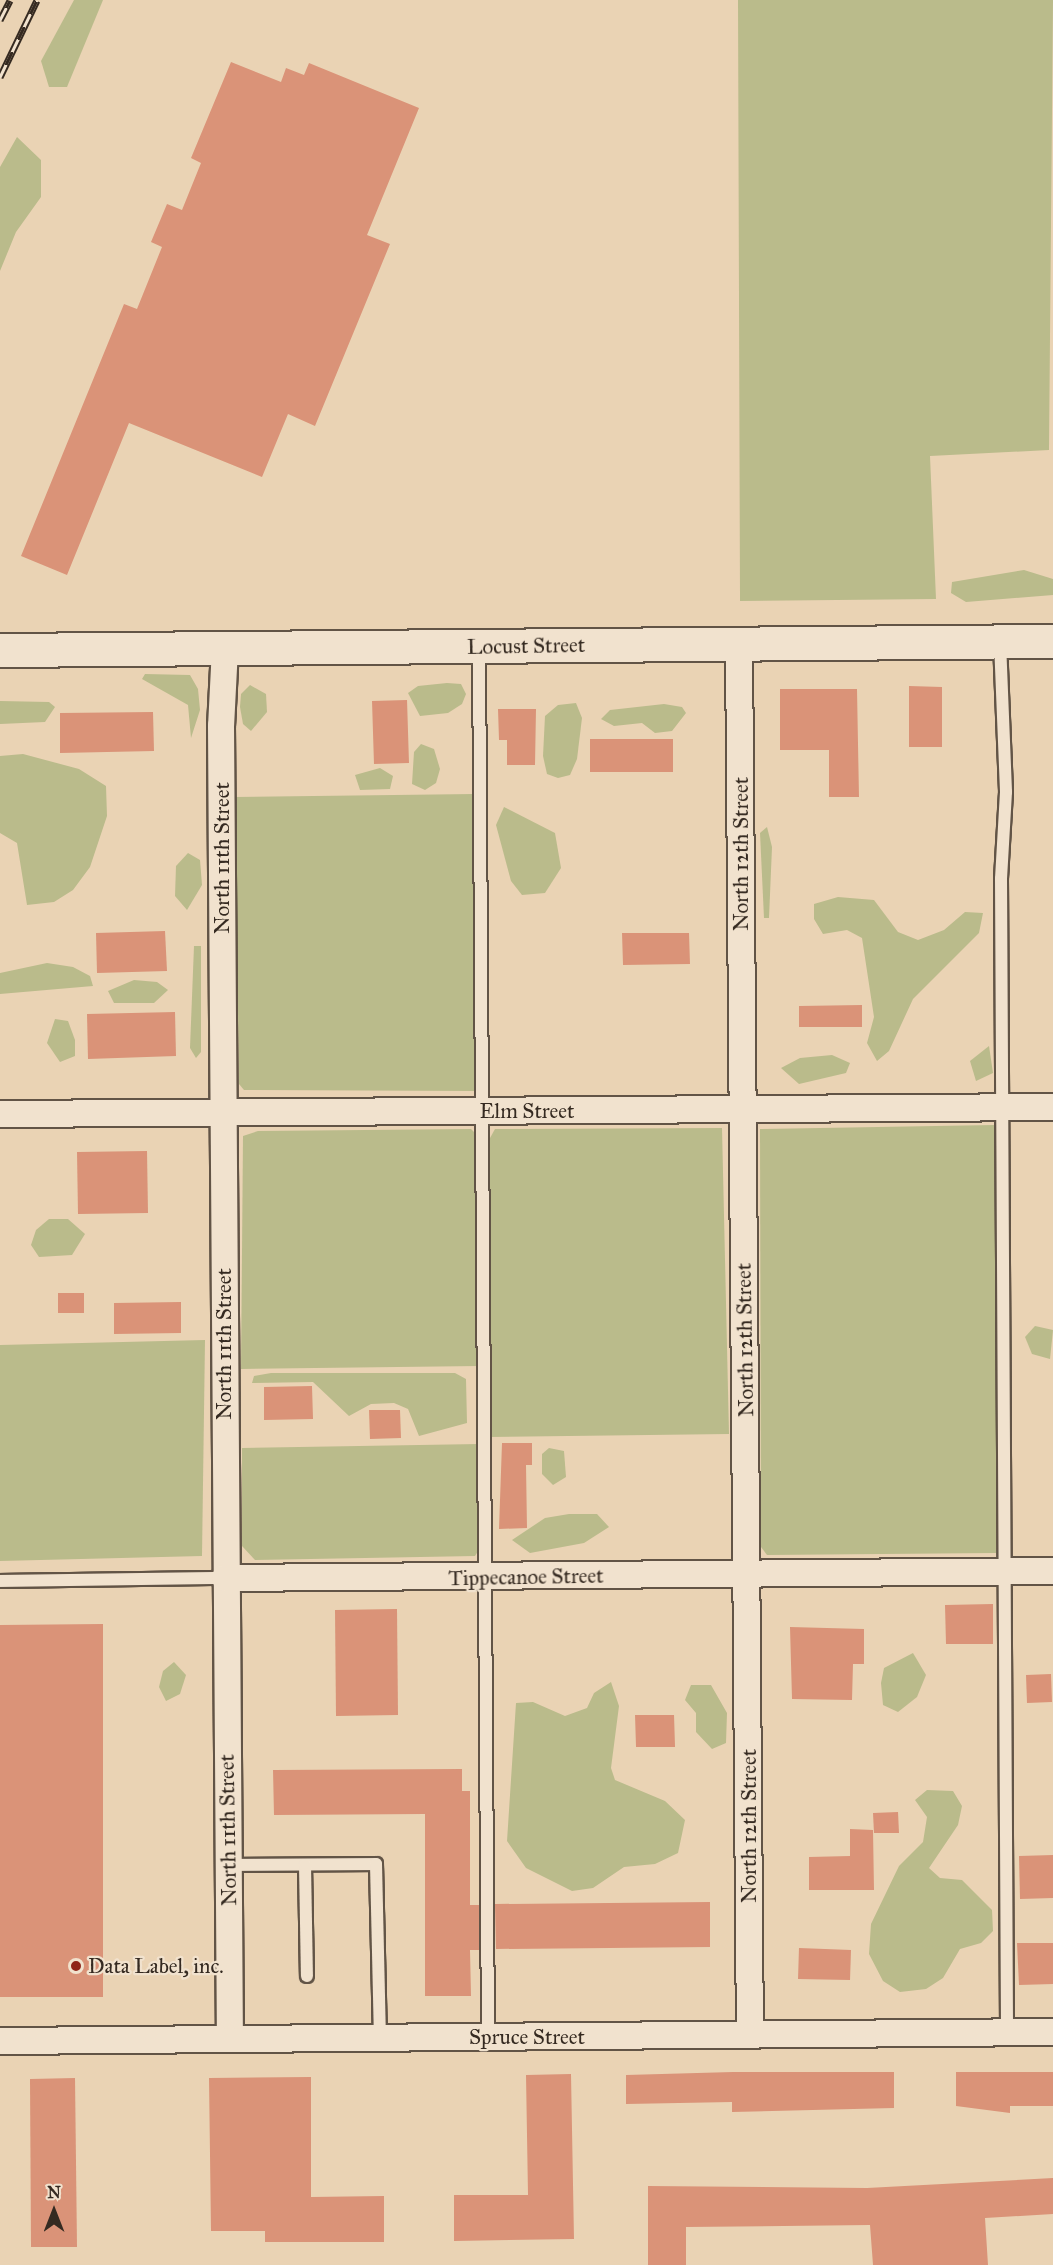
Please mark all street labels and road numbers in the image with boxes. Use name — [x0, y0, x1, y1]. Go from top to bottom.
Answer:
street label: Locust Street — [467, 632, 585, 660]
street label: North 12th Street — [728, 777, 754, 931]
street label: North 11th Street — [209, 782, 235, 934]
street label: Elm Street — [479, 1098, 575, 1124]
street label: North 12th Street — [731, 1263, 759, 1417]
street label: North 11th Street — [211, 1268, 237, 1420]
street label: Tippecanoe Street — [448, 1563, 604, 1591]
street label: North 12th Street — [736, 1749, 762, 1903]
street label: North 11th Street — [214, 1754, 242, 1906]
street label: Spruce Street — [469, 2024, 585, 2050]

